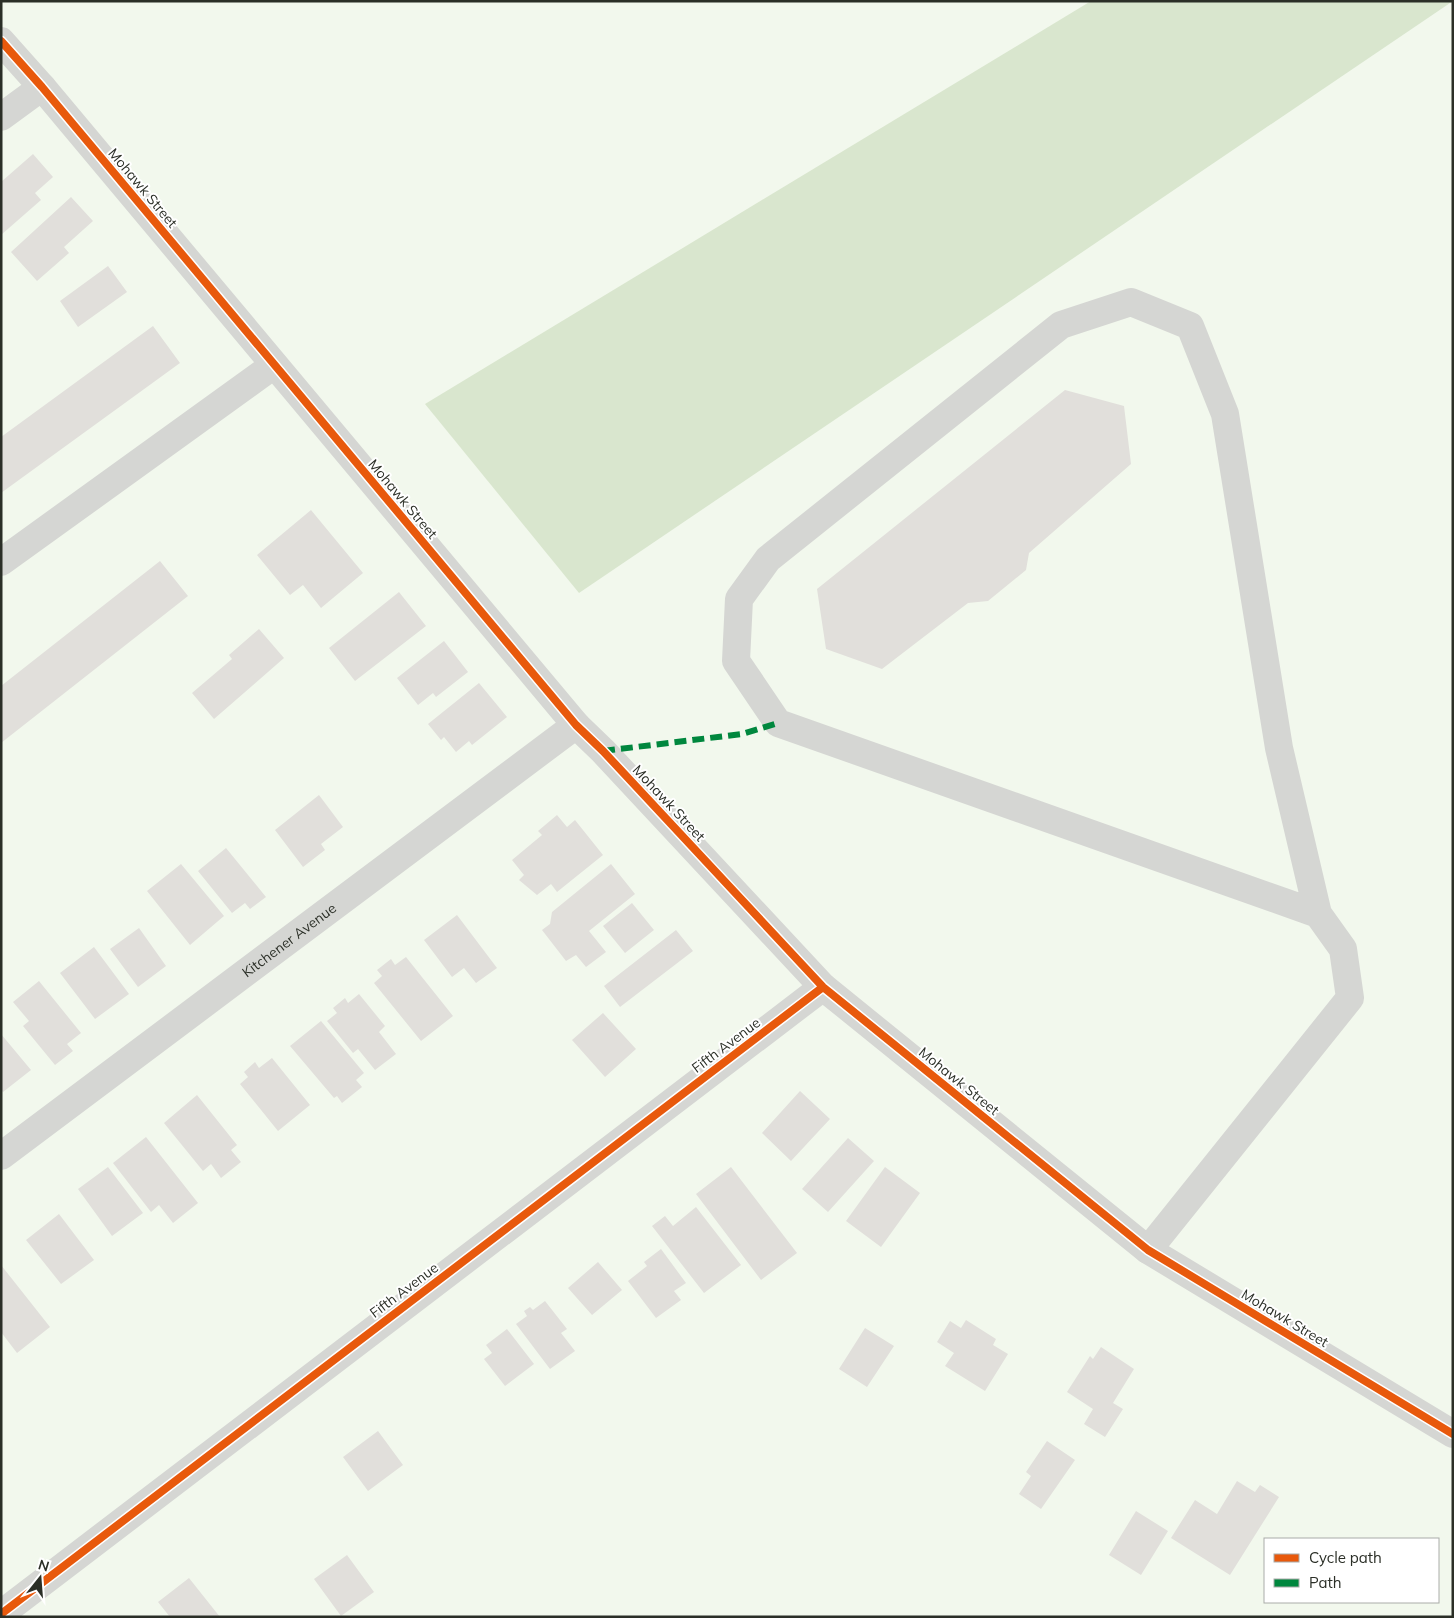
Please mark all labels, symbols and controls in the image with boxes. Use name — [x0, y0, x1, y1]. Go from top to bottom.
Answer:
street label: Mohawk Street — [105, 145, 182, 232]
street label: Mohawk Street — [365, 456, 442, 543]
street label: Mohawk Street — [629, 761, 709, 845]
street label: Kitchener Avenue — [238, 899, 340, 981]
street label: Fifth Avenue — [688, 1013, 764, 1077]
street label: Mohawk Street — [915, 1043, 1003, 1119]
street label: Fifth Avenue — [366, 1258, 442, 1322]
street label: Mohawk Street — [1238, 1285, 1332, 1351]
legend — [1264, 1538, 1439, 1603]
text: Cycle path — [1309, 1548, 1382, 1567]
north arrow — [15, 1553, 65, 1603]
text: N — [36, 1555, 51, 1576]
text: Path — [1309, 1573, 1341, 1592]

